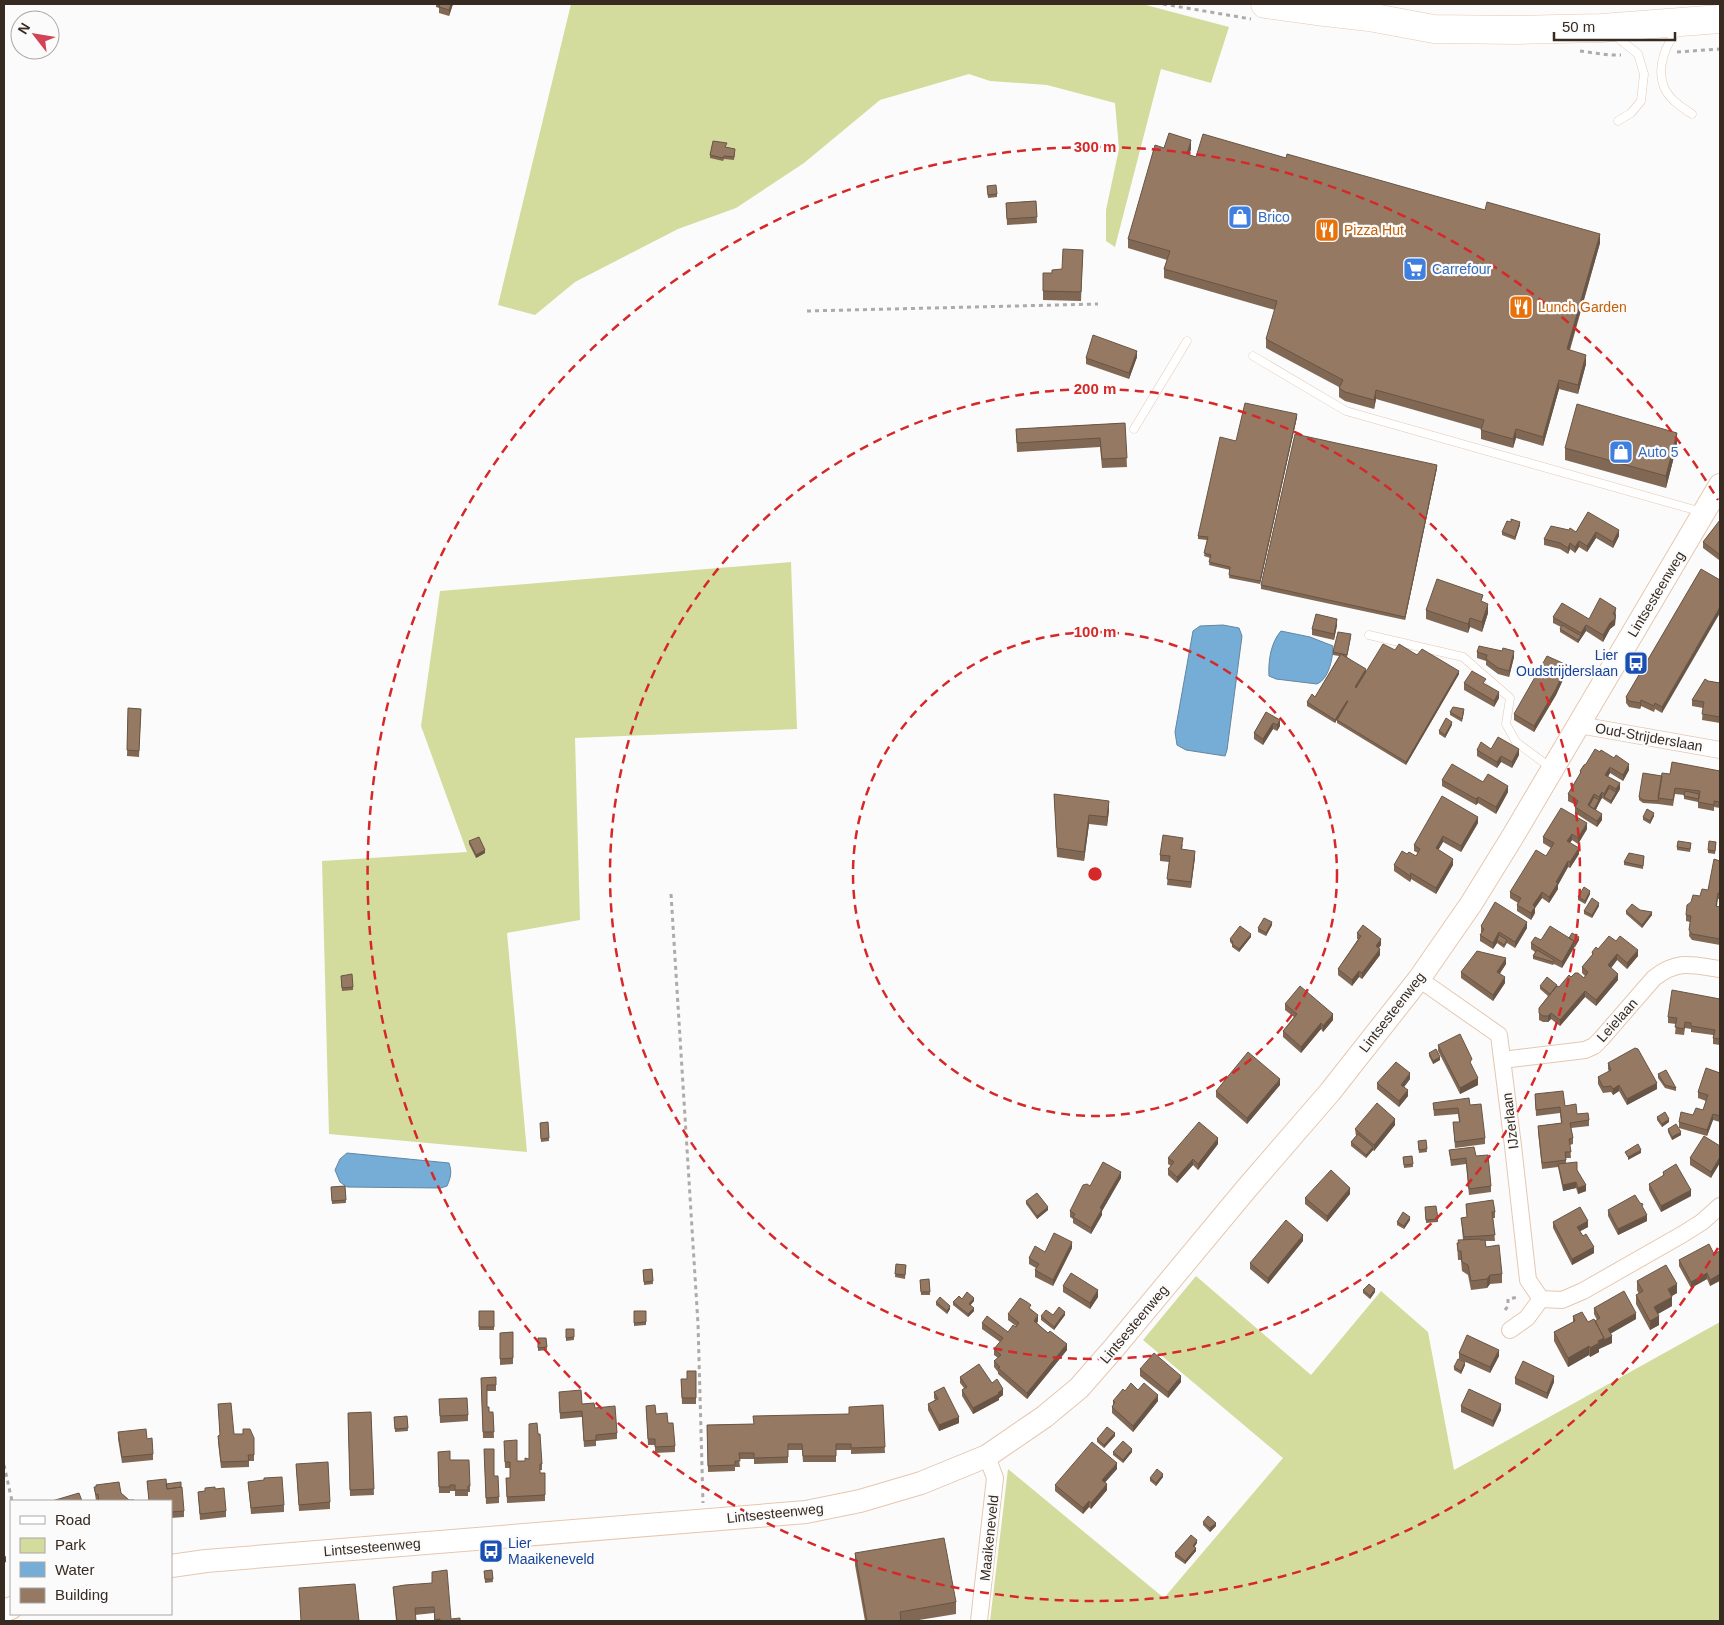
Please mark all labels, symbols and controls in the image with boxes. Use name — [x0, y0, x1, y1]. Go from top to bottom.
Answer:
north arrow — [10, 10, 60, 60]
scale bar — [1554, 10, 1675, 42]
text: 50 m — [1562, 18, 1595, 35]
text: N — [14, 20, 33, 37]
text: 300 m — [1074, 138, 1116, 155]
shop icon: Brico — [1227, 204, 1253, 230]
place label: Brico — [1258, 209, 1290, 225]
restaurant icon: Pizza Hut — [1314, 217, 1340, 243]
place label: Pizza Hut — [1344, 222, 1404, 238]
supermarket icon: Carrefour — [1402, 256, 1428, 282]
place label: Carrefour — [1432, 261, 1491, 277]
restaurant icon: Lunch Garden — [1508, 294, 1534, 320]
place label: Lunch Garden — [1538, 299, 1627, 315]
text: 200 m — [1074, 380, 1116, 397]
shop icon: Auto 5 — [1608, 439, 1634, 465]
place label: Auto 5 — [1638, 444, 1679, 460]
street label: Lintsesteenweg — [1624, 548, 1688, 640]
text: 100 m — [1074, 623, 1116, 640]
place label: Lier Oudstrijderslaan — [1516, 647, 1618, 679]
bus stop icon: Lier Oudstrijderslaan — [1623, 650, 1649, 676]
street label: Oud-Strijderslaan — [1594, 720, 1704, 754]
centre of rings — [1086, 865, 1104, 883]
street label: Lintsesteenweg — [1356, 969, 1428, 1055]
street label: Leielaan — [1593, 995, 1641, 1045]
street label: IJzerlaan — [1499, 1092, 1521, 1150]
street label: Lintsesteenweg — [1097, 1282, 1171, 1366]
street label: Maaikeneveld — [977, 1494, 1001, 1582]
legend — [10, 1500, 172, 1615]
street label: Lintsesteenweg — [726, 1500, 824, 1526]
text: Road — [55, 1511, 91, 1528]
street label: Lintsesteenweg — [323, 1535, 421, 1559]
place label: Lier Maaikeneveld — [508, 1535, 594, 1567]
text: Park — [55, 1536, 86, 1553]
bus stop icon: Lier Maaikeneveld — [478, 1538, 504, 1564]
text: Water — [55, 1561, 94, 1578]
text: Building — [55, 1586, 108, 1603]

